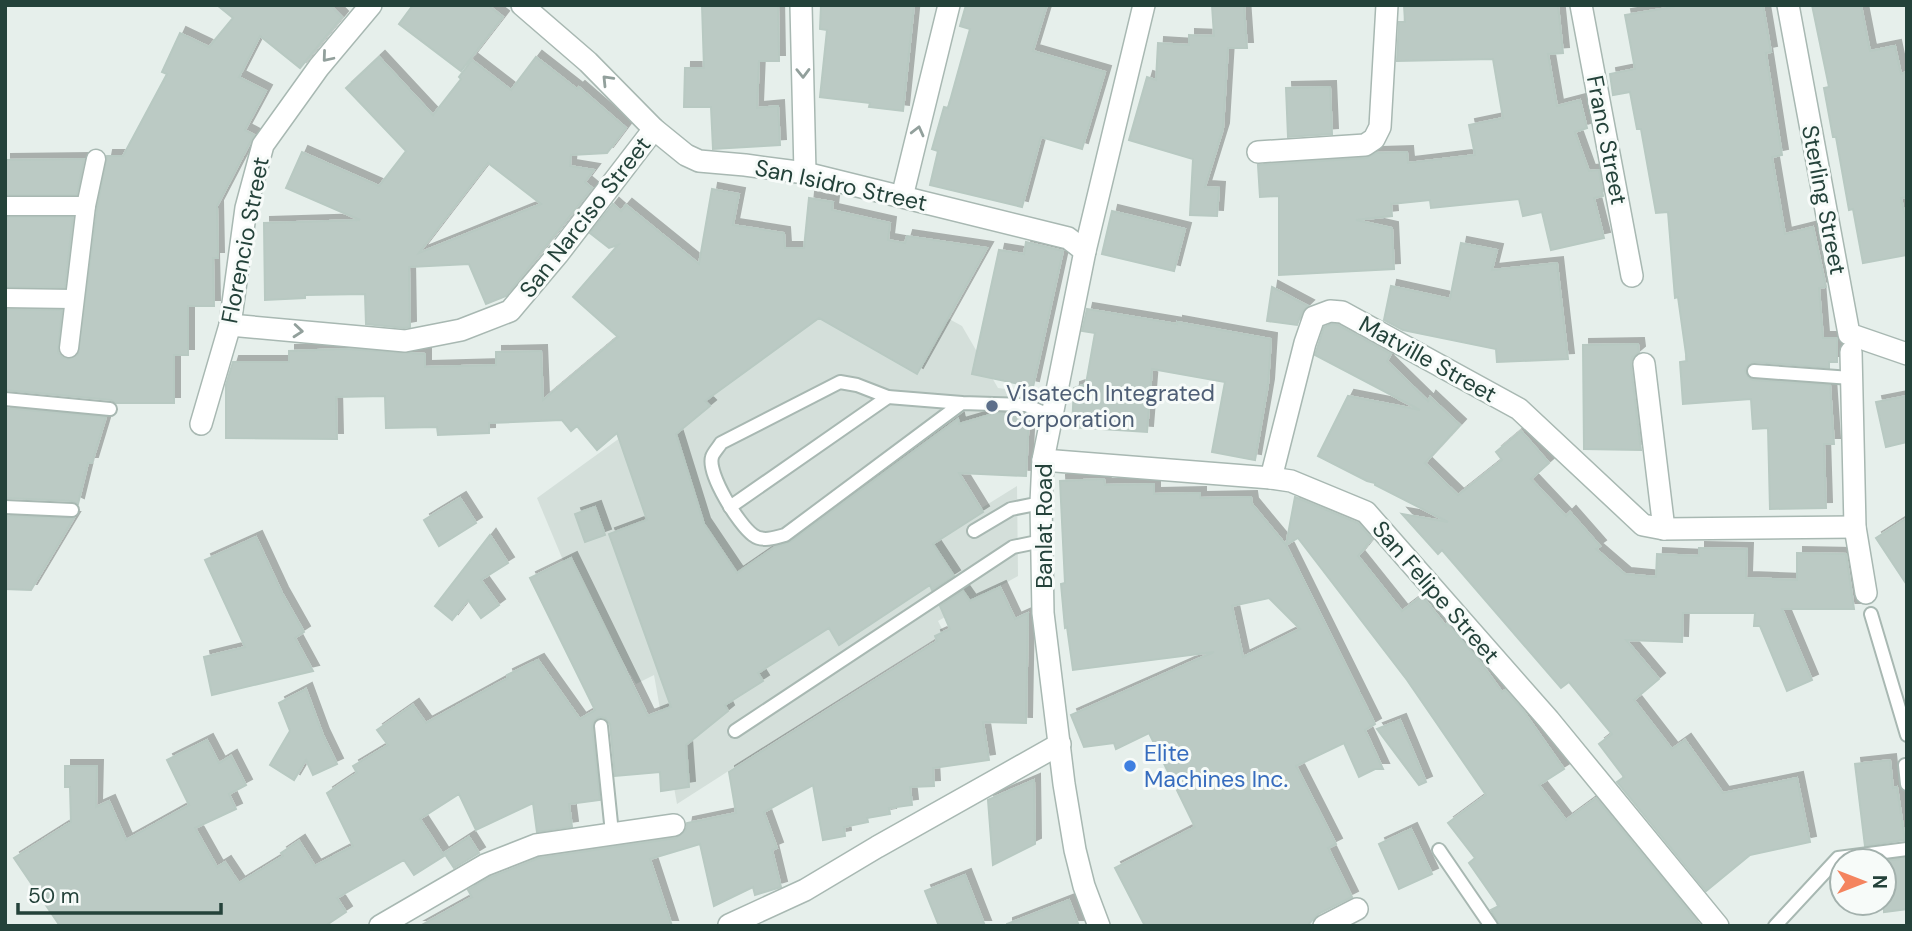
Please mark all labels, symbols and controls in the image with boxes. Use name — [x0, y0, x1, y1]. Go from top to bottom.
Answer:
one-way arrow — [323, 49, 335, 62]
one-way arrow — [795, 69, 811, 79]
street label: Franc Street — [1580, 73, 1634, 207]
one-way arrow — [602, 76, 615, 89]
street label: Sterling Street — [1795, 123, 1853, 277]
one-way arrow — [910, 125, 924, 137]
street label: San Narciso Street — [513, 130, 657, 304]
street label: San Isidro Street — [752, 152, 930, 218]
street label: Florencio Street — [214, 154, 276, 326]
street label: Matville Street — [1354, 309, 1502, 409]
one-way arrow — [292, 323, 304, 338]
place label: Visatech Integrated Corporation — [1006, 378, 1215, 434]
marker: Visatech Integrated Corporation — [984, 398, 1000, 414]
street label: Banlat Road — [1029, 463, 1059, 589]
street label: San Felipe Street — [1366, 514, 1506, 670]
place label: Elite Machines Inc. — [1144, 738, 1288, 794]
marker: Elite Machines Inc. — [1122, 758, 1138, 774]
north arrow — [1828, 847, 1898, 917]
scale bar — [18, 872, 220, 916]
text: N — [1867, 875, 1892, 889]
text: 50 m — [28, 882, 79, 910]

